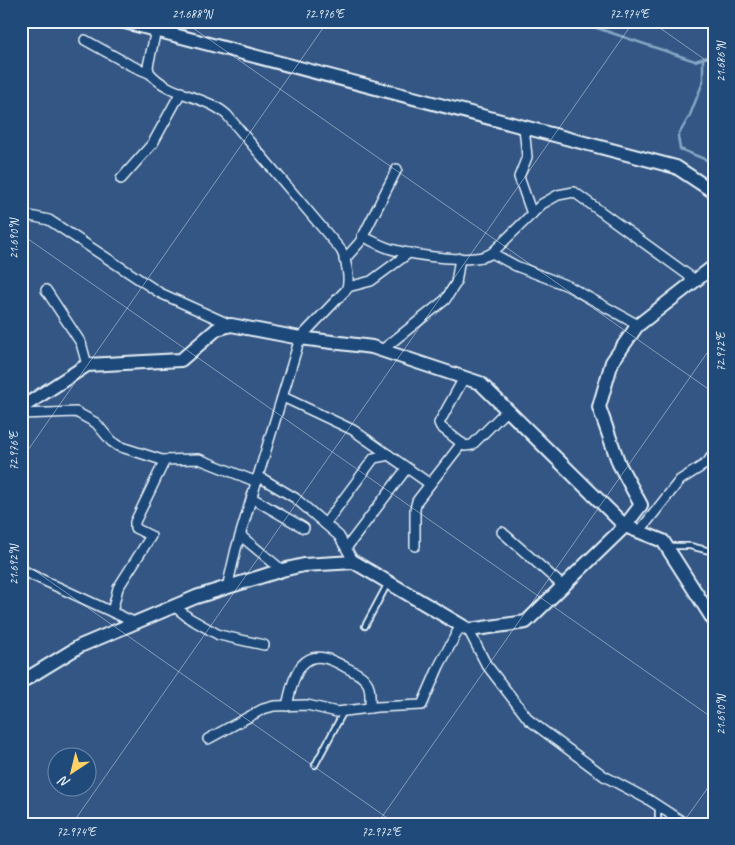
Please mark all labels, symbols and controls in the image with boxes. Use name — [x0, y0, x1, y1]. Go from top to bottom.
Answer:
text: 21.688°N — [172, 6, 214, 22]
text: 72.976°E — [304, 6, 345, 22]
text: 72.974°E — [609, 6, 650, 22]
text: 21.686°N — [713, 40, 729, 82]
text: 21.690°N — [6, 217, 22, 259]
text: 72.972°E — [713, 331, 729, 372]
text: 72.976°E — [6, 430, 22, 471]
text: 21.692°N — [6, 543, 22, 585]
text: 21.690°N — [713, 693, 729, 735]
north arrow — [48, 748, 98, 798]
text: N — [54, 771, 73, 792]
text: 72.974°E — [56, 824, 97, 840]
text: 72.972°E — [361, 824, 402, 840]

